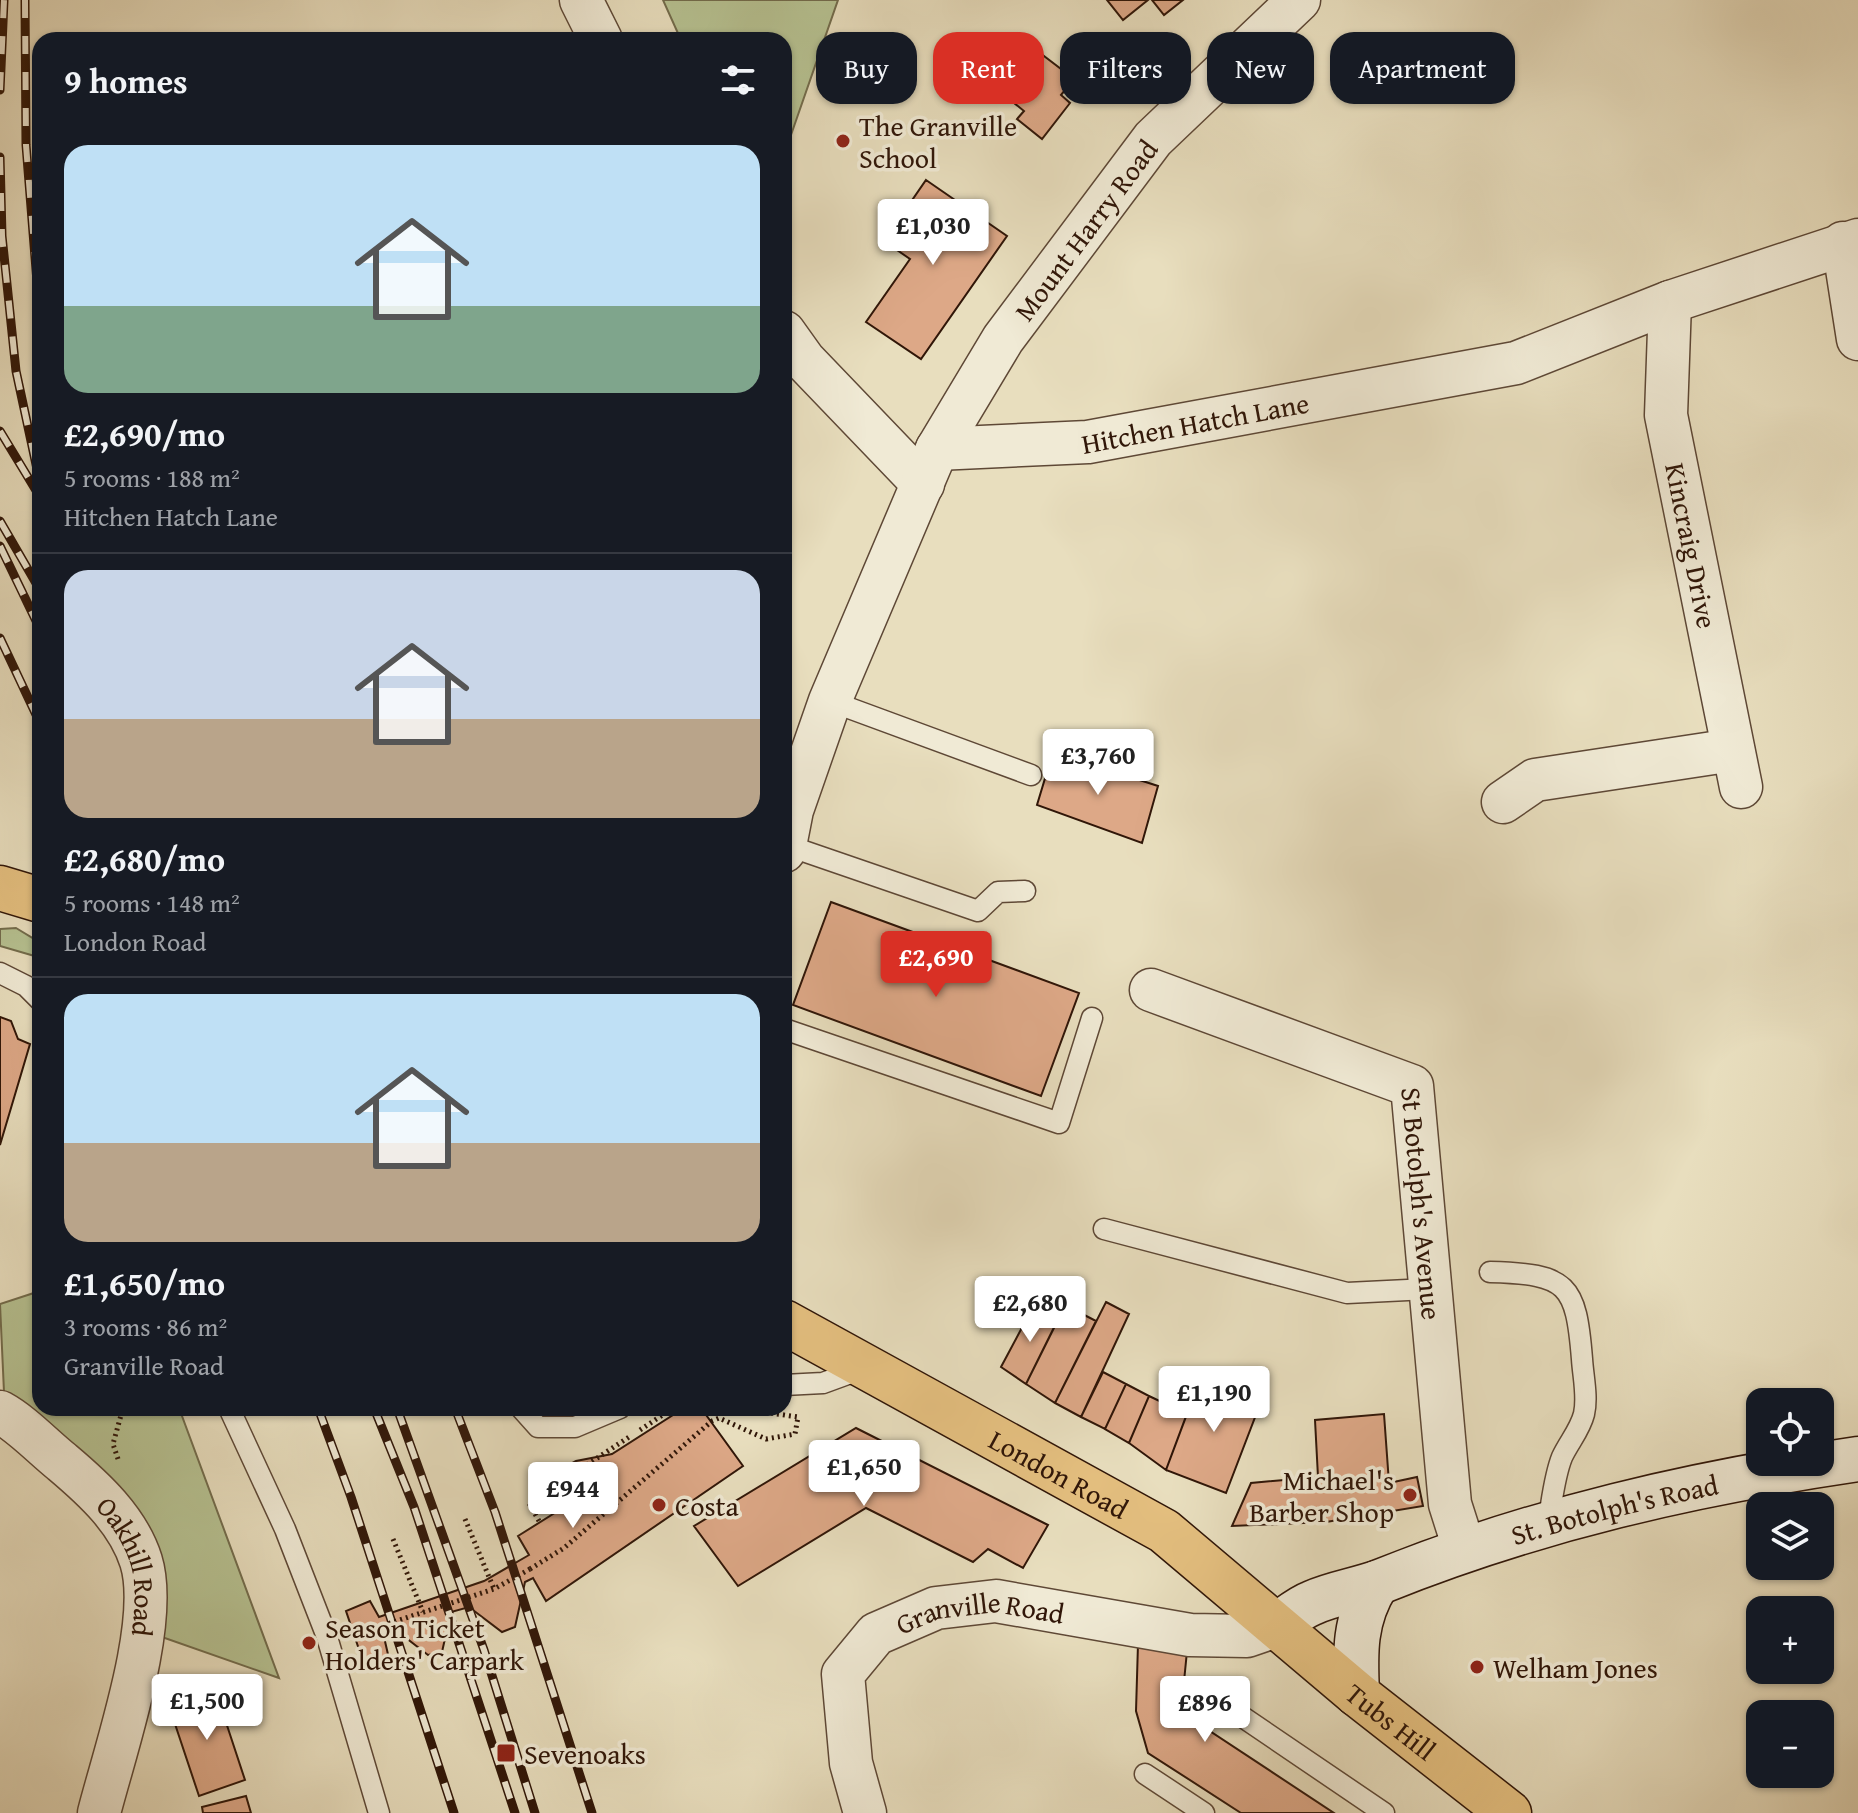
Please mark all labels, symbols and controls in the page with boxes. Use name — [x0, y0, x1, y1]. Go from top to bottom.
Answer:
chip: Buy — [816, 32, 917, 104]
chip: Rent — [933, 32, 1044, 104]
chip: Filters — [1060, 32, 1191, 104]
chip: New — [1207, 32, 1314, 104]
chip: Apartment — [1330, 32, 1515, 104]
text: 9 homes — [64, 56, 188, 105]
icon: filters — [716, 58, 760, 102]
place label: The Granville School — [859, 105, 1017, 178]
street label: Mount Harry Road — [1003, 130, 1167, 329]
marker: The Granville School — [834, 132, 852, 150]
icon: home — [340, 197, 484, 341]
pin: £1,030 — [868, 199, 998, 267]
text: £1,030 — [896, 205, 970, 244]
street label: Hitchen Hatch Lane — [1078, 381, 1312, 463]
text: £2,690/mo — [64, 409, 225, 458]
text: 5 rooms · 188 m² — [64, 458, 240, 497]
street label: Kincraig Drive — [1656, 459, 1729, 632]
text: Hitchen Hatch Lane — [64, 497, 278, 536]
icon: home — [340, 622, 484, 766]
pin: £3,760 — [1033, 729, 1163, 797]
text: £3,760 — [1061, 735, 1135, 774]
text: £2,680/mo — [64, 834, 225, 883]
text: 5 rooms · 148 m² — [64, 883, 240, 922]
text: London Road — [64, 922, 206, 961]
pin: £2,690 — [871, 931, 1001, 999]
text: £2,690 — [899, 937, 973, 976]
icon: home — [340, 1046, 484, 1190]
street label: St Botolph's Avenue — [1392, 1085, 1454, 1322]
text: £1,650/mo — [64, 1258, 225, 1307]
pin: £2,680 — [965, 1276, 1095, 1344]
text: £2,680 — [993, 1282, 1067, 1321]
text: 3 rooms · 86 m² — [64, 1307, 227, 1346]
text: Granville Road — [64, 1346, 224, 1385]
pin: £1,190 — [1149, 1366, 1279, 1434]
text: £1,190 — [1177, 1372, 1251, 1411]
map controls — [1746, 1388, 1834, 1788]
button: locate — [1746, 1388, 1834, 1476]
street label: London Road — [982, 1418, 1136, 1528]
pin: £1,650 — [799, 1440, 929, 1508]
text: £1,650 — [827, 1446, 901, 1485]
place label: Michael's Barber Shop — [1249, 1459, 1394, 1532]
pin: £944 — [526, 1462, 620, 1530]
street label: St. Botolph's Road — [1505, 1463, 1722, 1555]
text: £944 — [546, 1468, 600, 1507]
place label: Costa — [675, 1485, 740, 1526]
street label: Oakhill Road — [88, 1486, 166, 1639]
marker: Michael's Barber Shop — [1401, 1486, 1419, 1504]
button: layers — [1746, 1492, 1834, 1580]
marker: Costa — [650, 1496, 668, 1514]
street label: Granville Road — [889, 1580, 1068, 1644]
button: + — [1746, 1596, 1834, 1684]
place label: Season Ticket Holders' Carpark — [325, 1607, 525, 1680]
marker: Season Ticket Holders' Carpark — [300, 1634, 318, 1652]
place label: Welham Jones — [1493, 1647, 1658, 1688]
marker: Welham Jones — [1468, 1658, 1486, 1676]
street label: Tubs Hill — [1337, 1673, 1445, 1769]
pin: £1,500 — [142, 1674, 272, 1742]
pin: £896 — [1158, 1676, 1252, 1744]
text: £1,500 — [170, 1680, 244, 1719]
text: £896 — [1178, 1682, 1232, 1721]
button: − — [1746, 1700, 1834, 1788]
place label: Sevenoaks — [524, 1733, 646, 1774]
marker: Sevenoaks — [495, 1742, 517, 1764]

